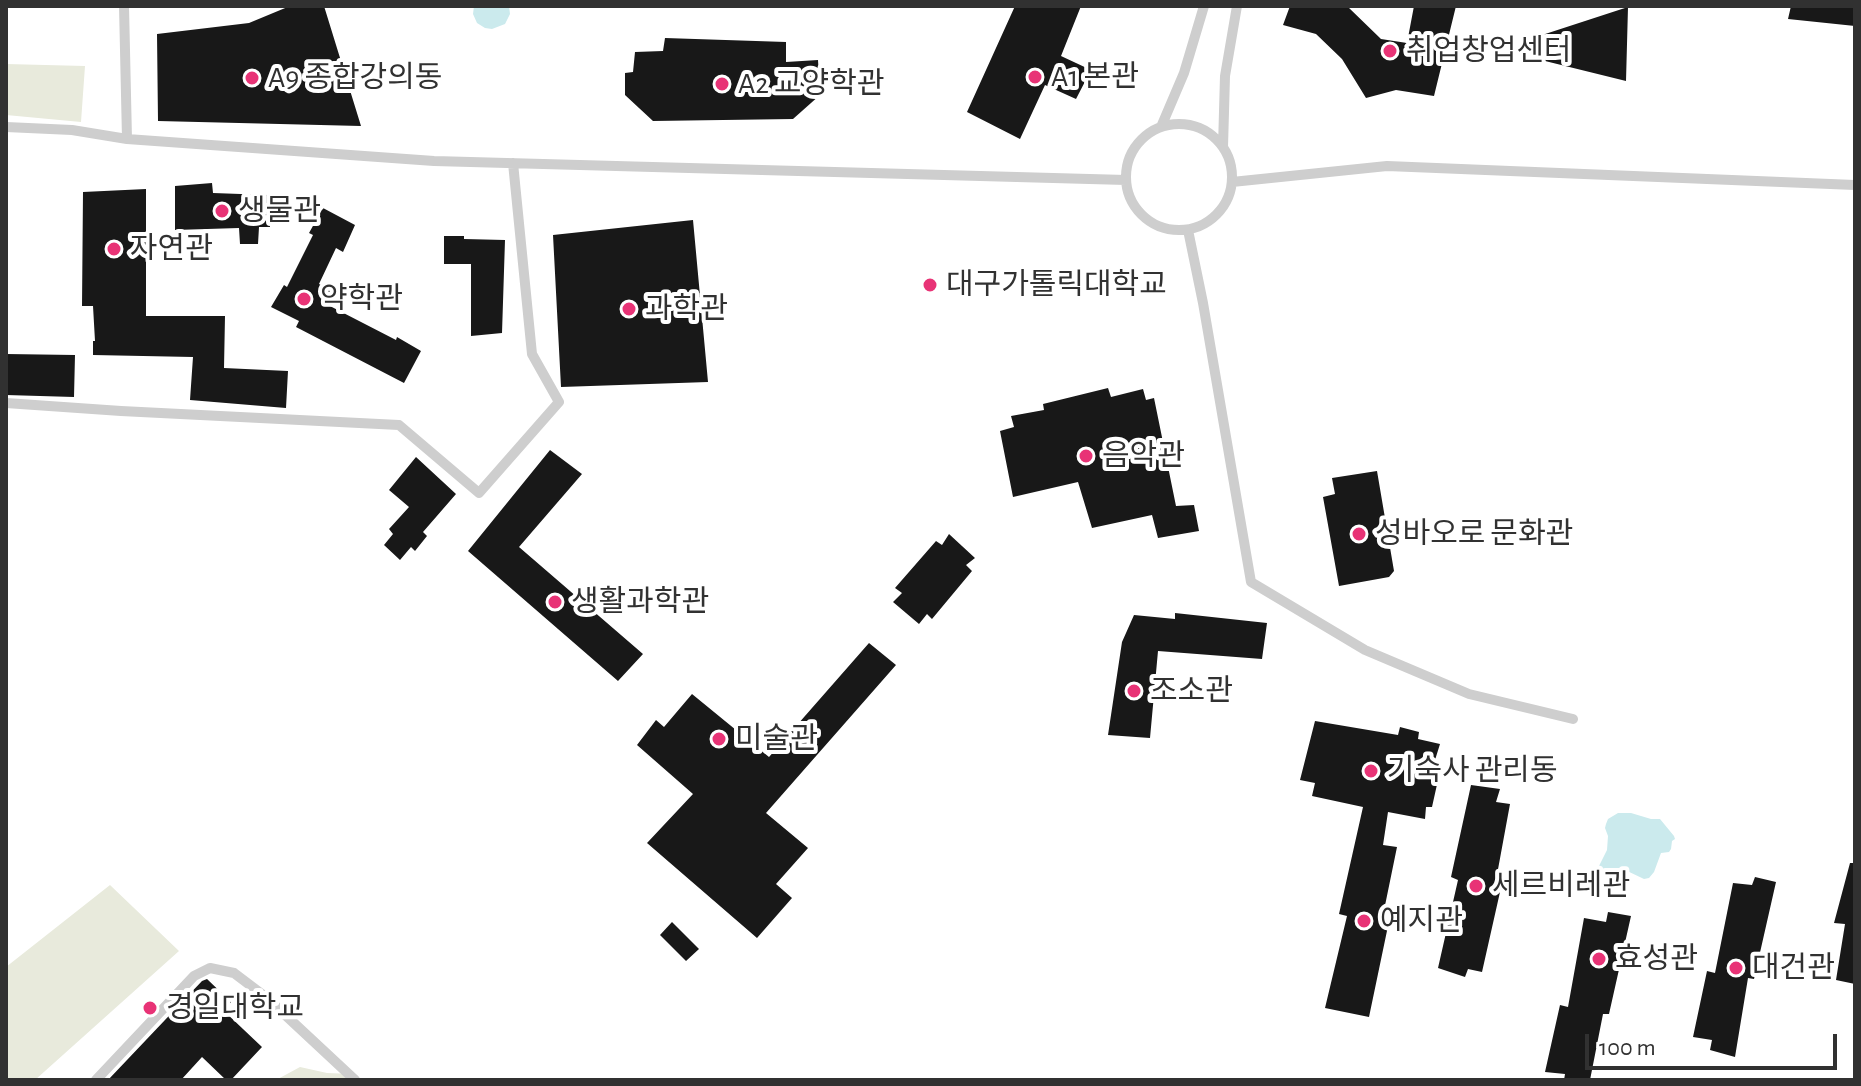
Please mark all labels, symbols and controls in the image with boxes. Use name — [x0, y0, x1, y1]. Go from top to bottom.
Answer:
place label: 취업창업센터 — [1406, 33, 1572, 69]
marker: 취업창업센터 — [1381, 42, 1399, 60]
place label: A1 본관 — [1051, 59, 1139, 95]
place label: A9 종합강의동 — [268, 60, 442, 96]
place label: A2 교양학관 — [738, 66, 884, 102]
marker: A1 본관 — [1026, 68, 1044, 86]
marker: A9 종합강의동 — [243, 69, 261, 87]
marker: A2 교양학관 — [713, 75, 731, 93]
place label: 생물관 — [238, 193, 321, 229]
marker: 생물관 — [213, 202, 231, 220]
place label: 자연관 — [130, 231, 213, 267]
marker: 자연관 — [105, 240, 123, 258]
place label: 대구가톨릭대학교 — [946, 267, 1167, 303]
marker: 대구가톨릭대학교 — [921, 276, 939, 294]
place label: 약학관 — [320, 281, 403, 317]
marker: 약학관 — [295, 290, 313, 308]
place label: 과학관 — [645, 291, 728, 327]
marker: 과학관 — [620, 300, 638, 318]
place label: 음악관 — [1102, 438, 1185, 474]
marker: 음악관 — [1077, 447, 1095, 465]
place label: 성바오로 문화관 — [1375, 516, 1573, 552]
marker: 성바오로 문화관 — [1350, 525, 1368, 543]
place label: 생활과학관 — [571, 584, 709, 620]
marker: 생활과학관 — [546, 593, 564, 611]
place label: 조소관 — [1150, 673, 1233, 709]
marker: 조소관 — [1125, 682, 1143, 700]
place label: 미술관 — [735, 721, 818, 757]
marker: 미술관 — [710, 730, 728, 748]
place label: 기숙사 관리동 — [1387, 753, 1558, 789]
marker: 기숙사 관리동 — [1362, 762, 1380, 780]
place label: 세르비레관 — [1492, 868, 1630, 904]
marker: 세르비레관 — [1467, 877, 1485, 895]
place label: 예지관 — [1380, 903, 1463, 939]
marker: 예지관 — [1355, 912, 1373, 930]
place label: 효성관 — [1615, 941, 1698, 977]
marker: 효성관 — [1590, 950, 1608, 968]
place label: 대건관 — [1752, 950, 1835, 986]
marker: 대건관 — [1727, 959, 1745, 977]
place label: 경일대학교 — [166, 990, 304, 1026]
marker: 경일대학교 — [141, 999, 159, 1017]
scale bar — [1589, 1018, 1841, 1068]
text: 100 m — [1599, 1036, 1656, 1060]

